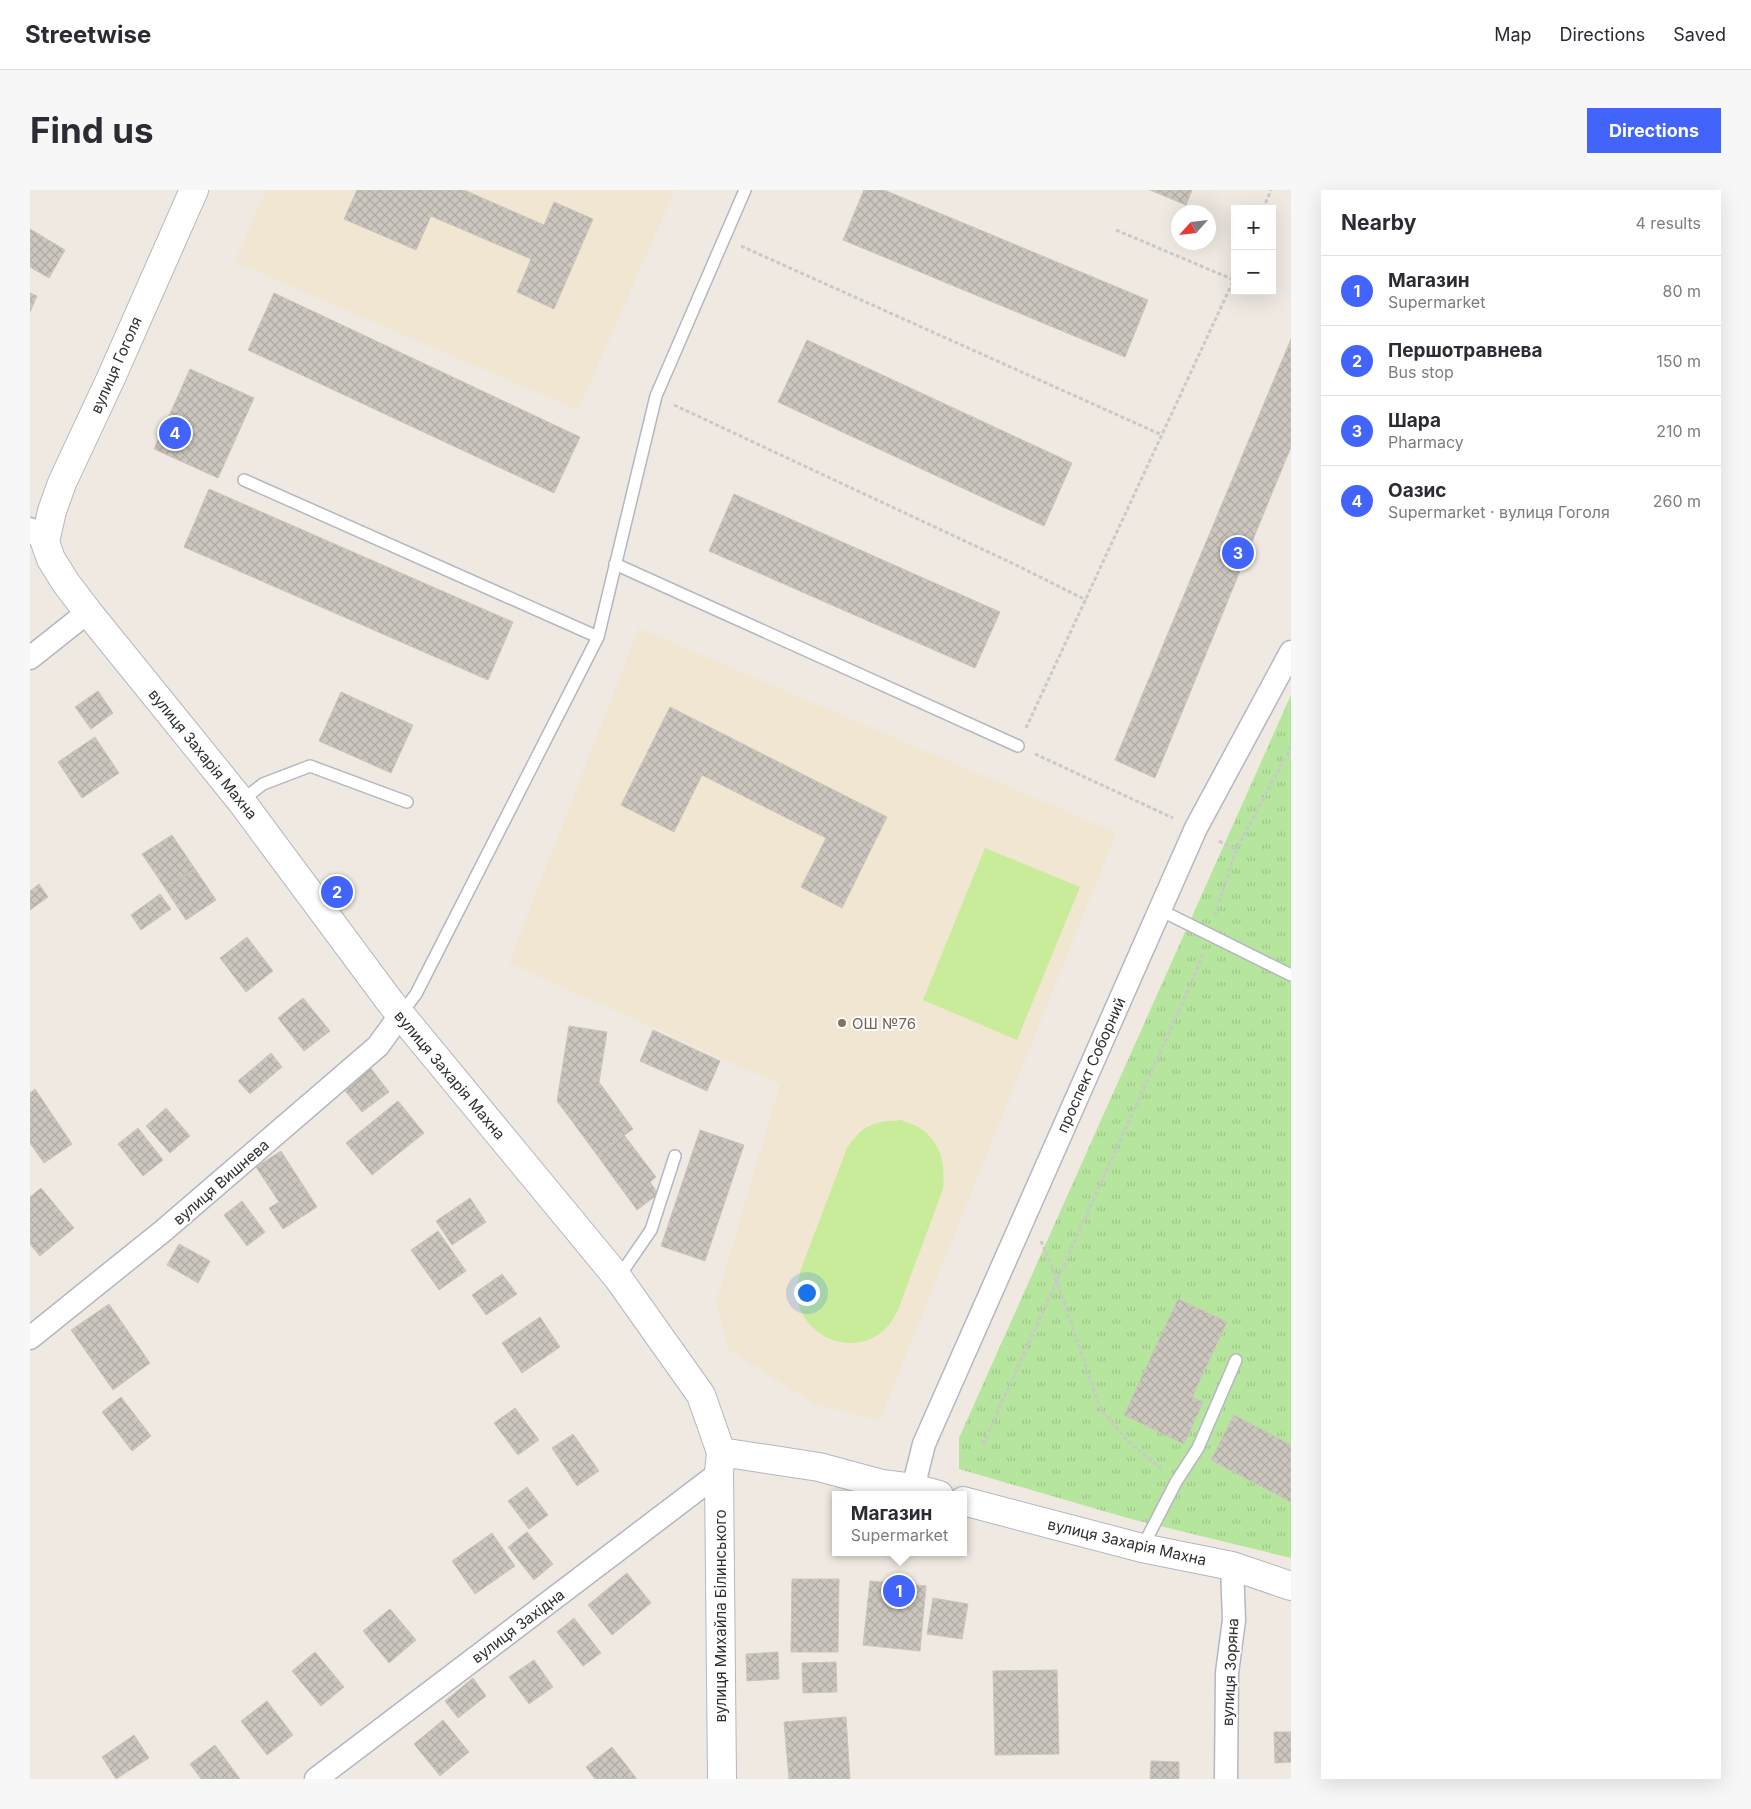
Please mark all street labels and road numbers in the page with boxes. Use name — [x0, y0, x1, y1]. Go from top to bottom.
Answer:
street label: вулиця Гоголя — [86, 314, 146, 416]
street label: вулиця Захарія Махна — [145, 685, 261, 823]
street label: проспект Соборний — [1053, 994, 1129, 1136]
street label: вулиця Захарія Махна — [391, 1007, 509, 1143]
street label: вулиця Вишнева — [169, 1135, 273, 1229]
street label: вулиця Михайла Білинського — [711, 1509, 730, 1723]
street label: вулиця Захарія Махна — [1046, 1514, 1208, 1570]
street label: вулиця Західна — [468, 1585, 568, 1667]
street label: вулиця Зоряна — [1218, 1617, 1242, 1727]

